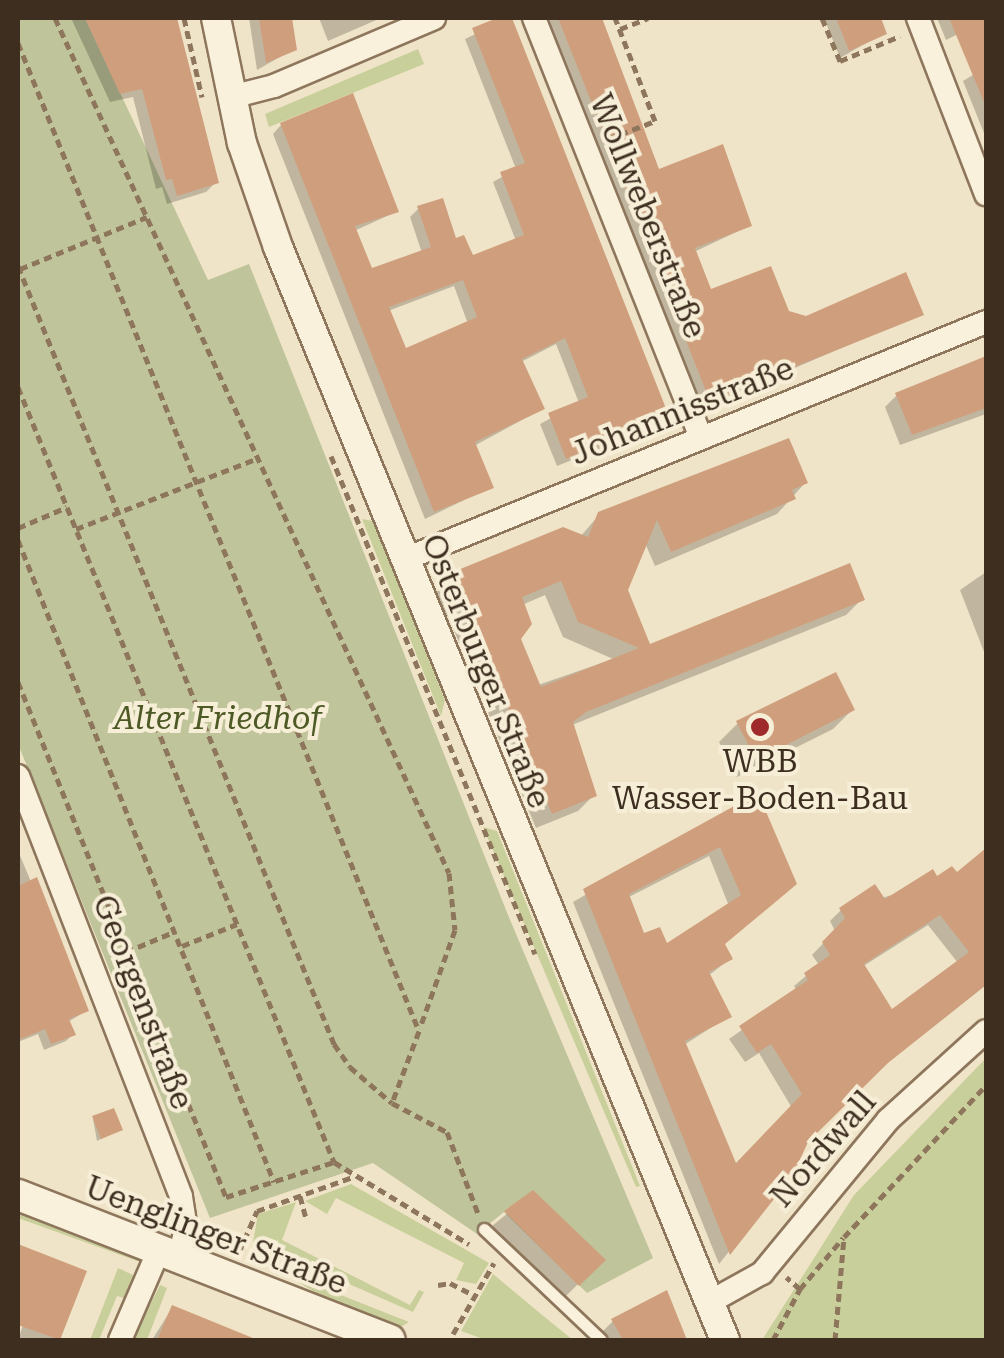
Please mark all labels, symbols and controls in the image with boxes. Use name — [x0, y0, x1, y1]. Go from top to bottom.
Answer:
street label: Wollweberstraße — [582, 88, 714, 344]
street label: Johannisstraße — [565, 349, 799, 473]
street label: Osterburger Straße — [414, 529, 558, 813]
park label: Alter Friedhof — [114, 699, 322, 737]
marker: WBB Wasser-Boden-Bau — [749, 716, 771, 738]
place label: WBB Wasser-Boden-Bau — [612, 743, 908, 818]
street label: Georgenstraße — [85, 890, 201, 1114]
street label: Nordwall — [762, 1083, 884, 1215]
street label: Uenglinger Straße — [80, 1167, 352, 1303]

